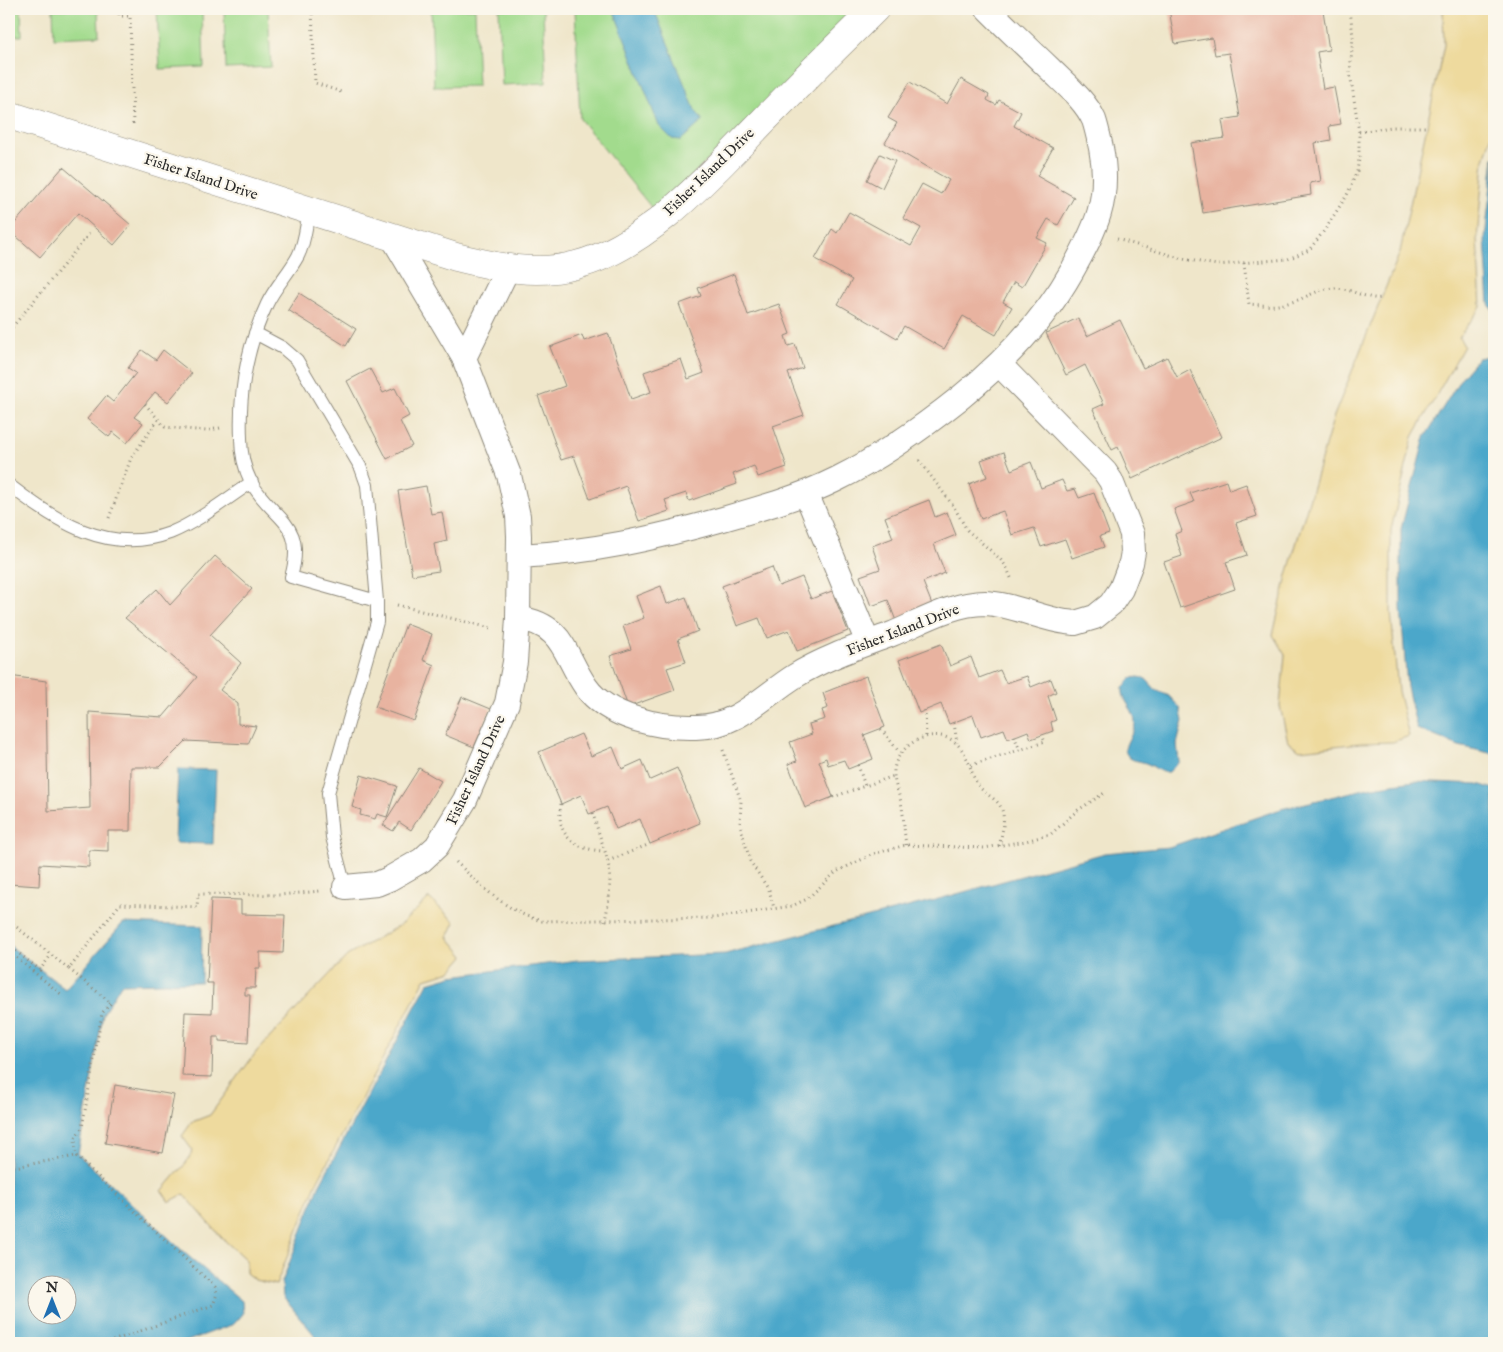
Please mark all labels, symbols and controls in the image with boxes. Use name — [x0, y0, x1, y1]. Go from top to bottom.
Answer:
street label: Fisher Island Drive — [660, 124, 758, 220]
street label: Fisher Island Drive — [142, 150, 261, 204]
street label: Fisher Island Drive — [844, 600, 962, 660]
street label: Fisher Island Drive — [442, 712, 510, 828]
north arrow — [28, 1274, 78, 1324]
text: N — [45, 1279, 58, 1297]

